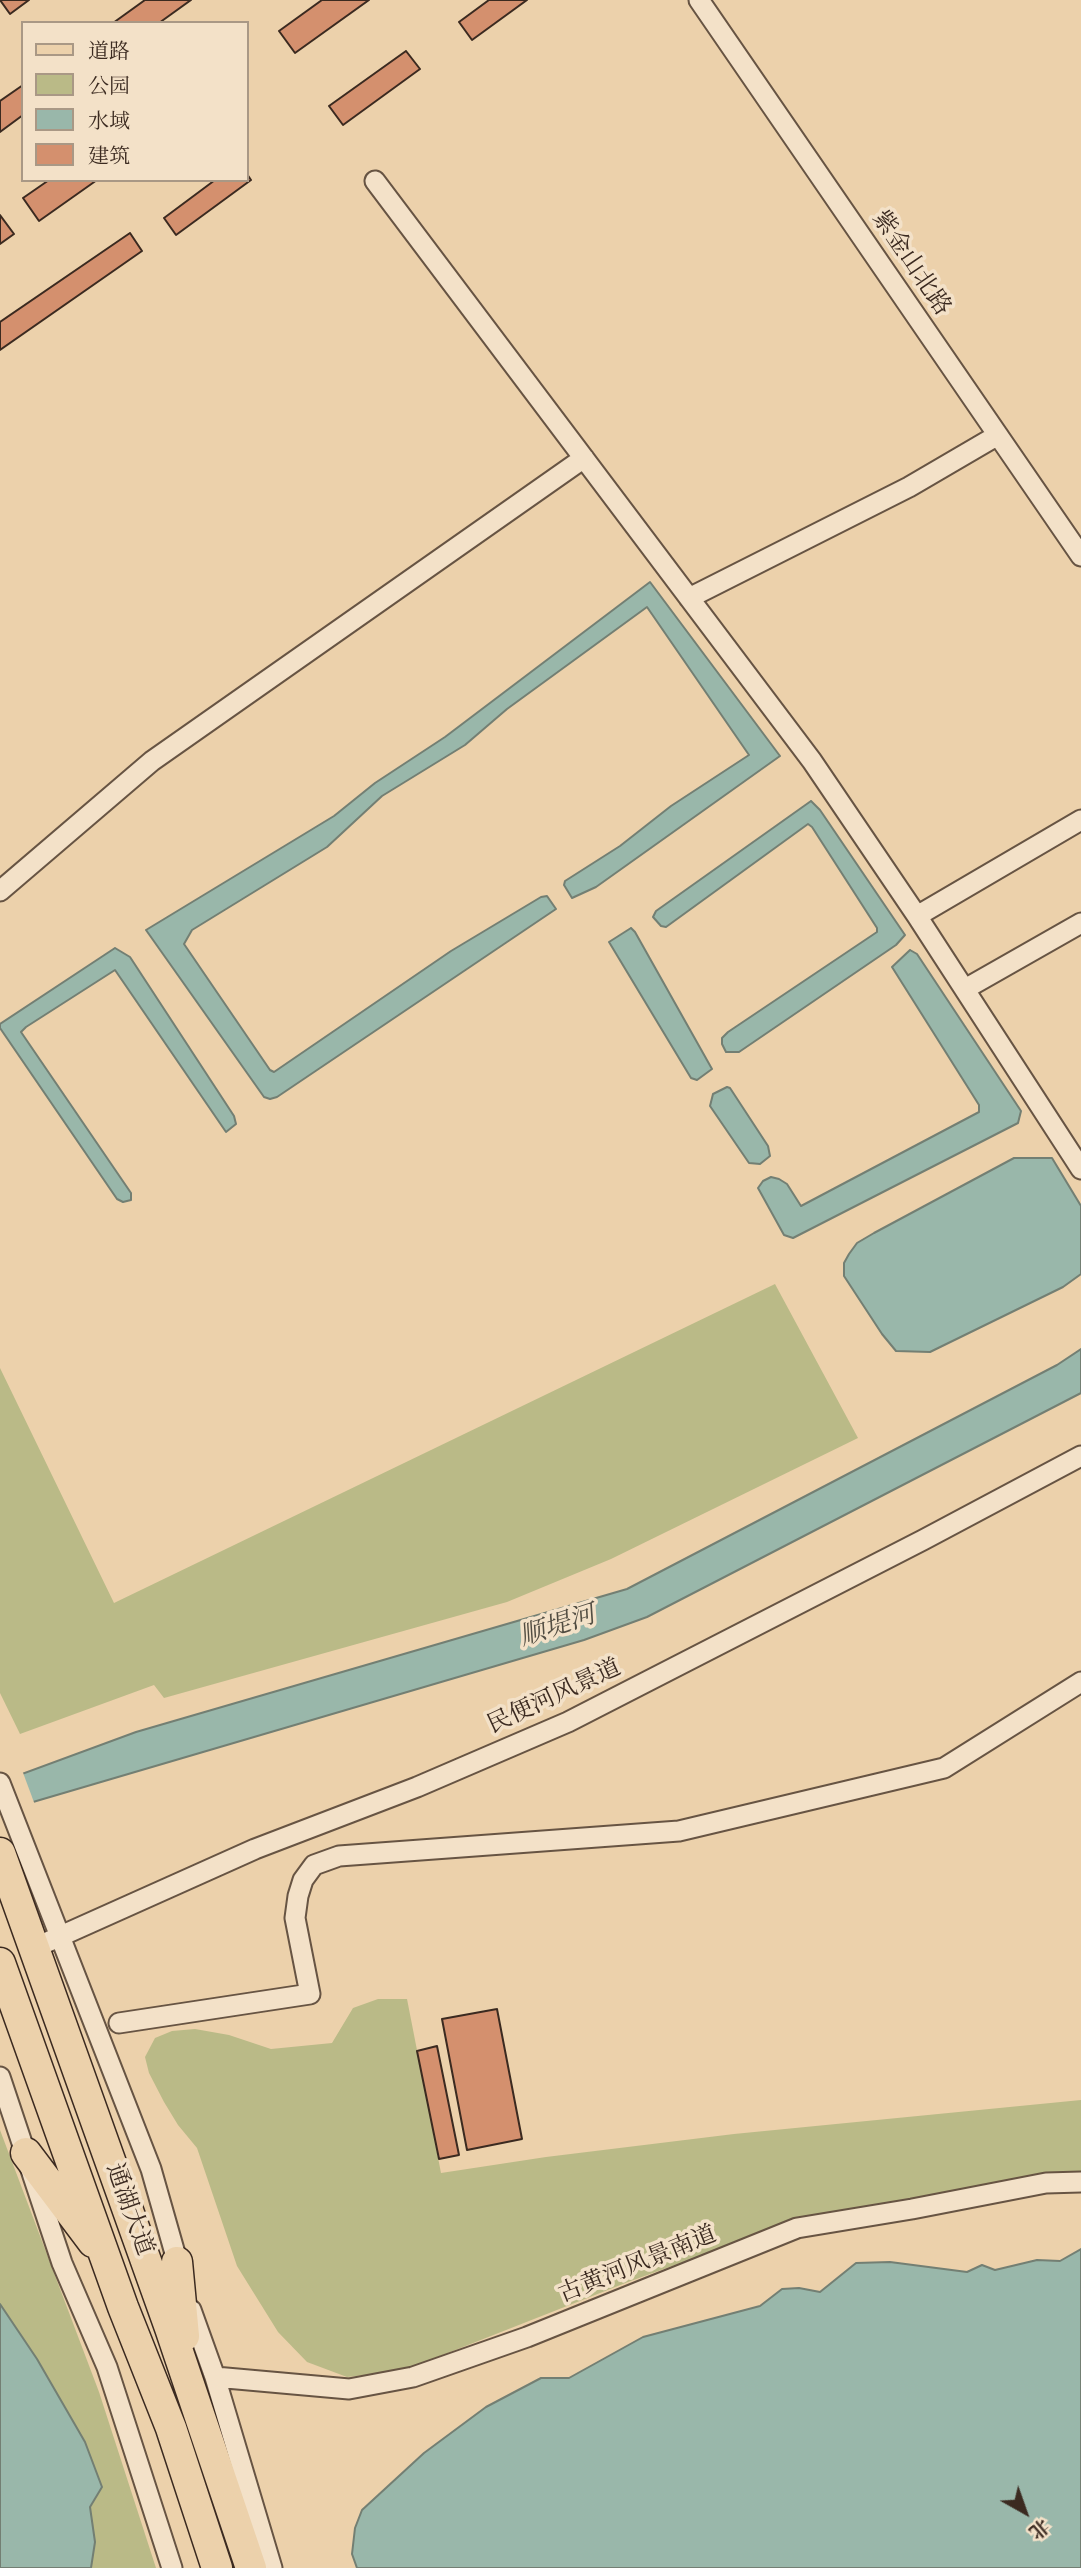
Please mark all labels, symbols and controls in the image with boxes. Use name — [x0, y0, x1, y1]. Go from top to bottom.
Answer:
legend — [21, 21, 248, 182]
text: 道路 — [88, 39, 130, 65]
text: 公园 — [88, 74, 130, 100]
text: 水域 — [88, 109, 130, 135]
text: 建筑 — [88, 144, 130, 170]
street label: 紫金山北路 — [865, 206, 955, 322]
water label: 顺堤河 — [516, 1601, 600, 1655]
street label: 民便河风景道 — [484, 1655, 626, 1741]
street label: 通湖大道 — [98, 2160, 158, 2260]
street label: 古黄河风景南道 — [555, 2221, 721, 2311]
north arrow — [990, 2477, 1060, 2547]
text: 北 — [1024, 2514, 1054, 2543]

